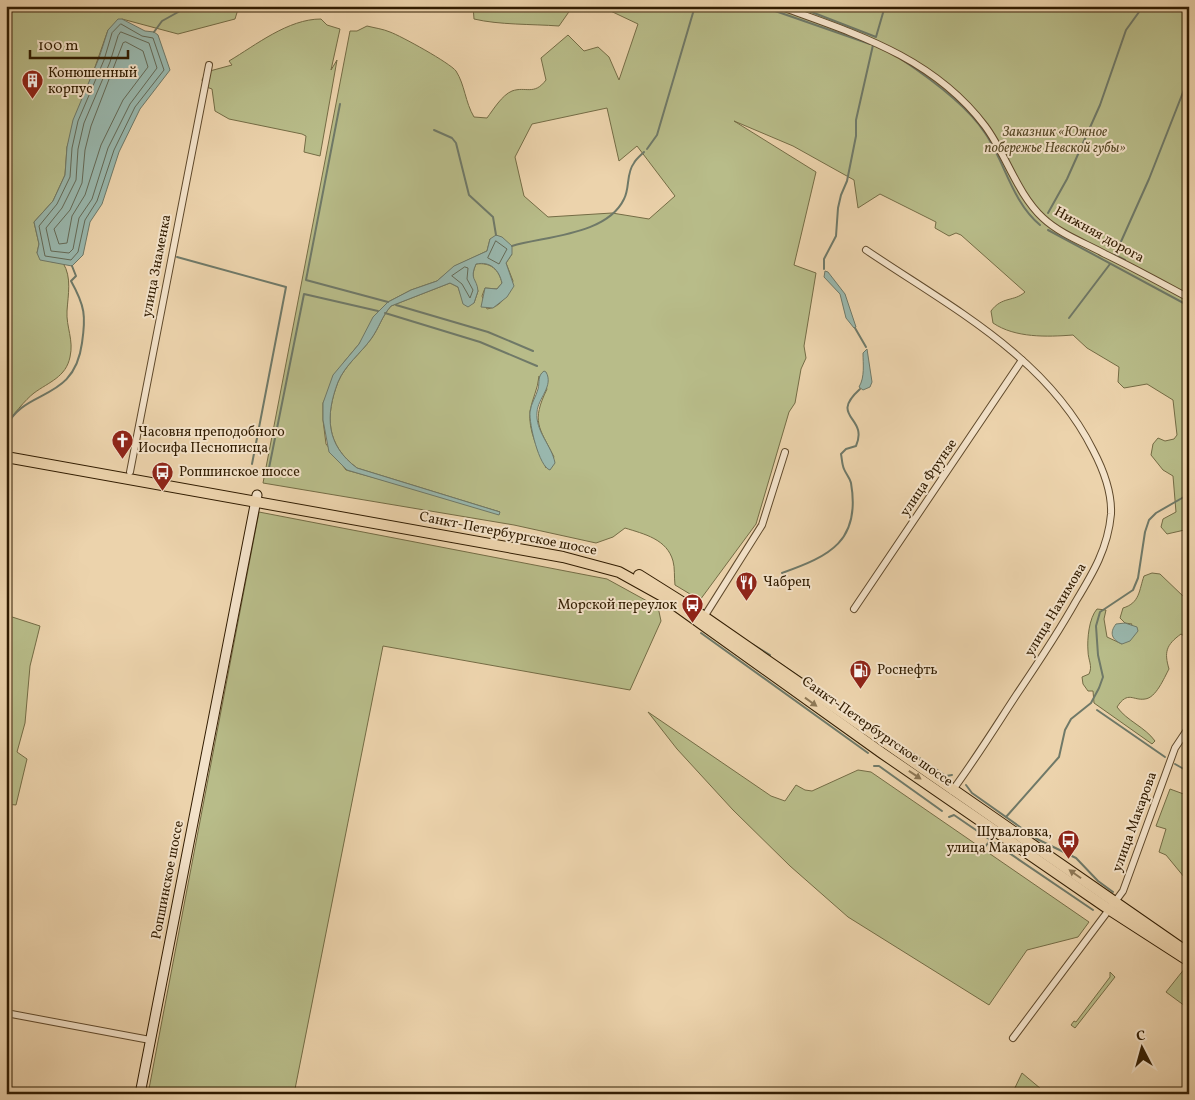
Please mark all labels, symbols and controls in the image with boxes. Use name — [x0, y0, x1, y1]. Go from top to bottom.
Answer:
scale bar — [30, 28, 128, 60]
text: 100 m — [38, 36, 78, 57]
place label: Конюшенный корпус — [48, 64, 138, 99]
building icon: Конюшенный корпус — [20, 69, 44, 100]
park label: Заказник «Южное побережье Невской губы» — [984, 123, 1126, 158]
street label: Нижняя дорога — [1051, 202, 1147, 268]
street label: улица Знаменка — [138, 213, 176, 319]
place label: Часовня преподобного Иосифа Песнописца — [138, 423, 285, 458]
church icon: Часовня преподобного Иосифа Песнописца — [110, 428, 134, 459]
street label: улица Фрунзе — [896, 435, 962, 521]
bus stop icon: Ропшинское шоссе — [151, 460, 175, 491]
place label: Ропшинское шоссе — [179, 463, 300, 482]
street label: Санкт-Петербургское шоссе — [418, 507, 599, 561]
street label: улица Нахимова — [1021, 560, 1091, 660]
restaurant icon: Чабрец — [735, 570, 759, 601]
place label: Чабрец — [763, 573, 811, 592]
bus stop icon: Морской переулок — [681, 593, 705, 624]
place label: Морской переулок — [557, 596, 678, 615]
fuel station icon: Роснефть — [849, 658, 873, 689]
place label: Роснефть — [877, 661, 938, 680]
street label: Санкт-Петербургское шоссе — [798, 672, 957, 792]
one-way arrow — [804, 697, 817, 707]
street label: улица Макарова — [1108, 769, 1162, 875]
one-way arrow — [908, 770, 922, 780]
street label: Ропшинское шоссе — [147, 819, 189, 941]
place label: Шуваловка, улица Макарова — [947, 823, 1052, 858]
bus stop icon: Шуваловка, улица Макарова — [1056, 828, 1080, 859]
one-way arrow — [1069, 869, 1082, 879]
north arrow — [1118, 1022, 1168, 1072]
text: С — [1135, 1027, 1146, 1046]

